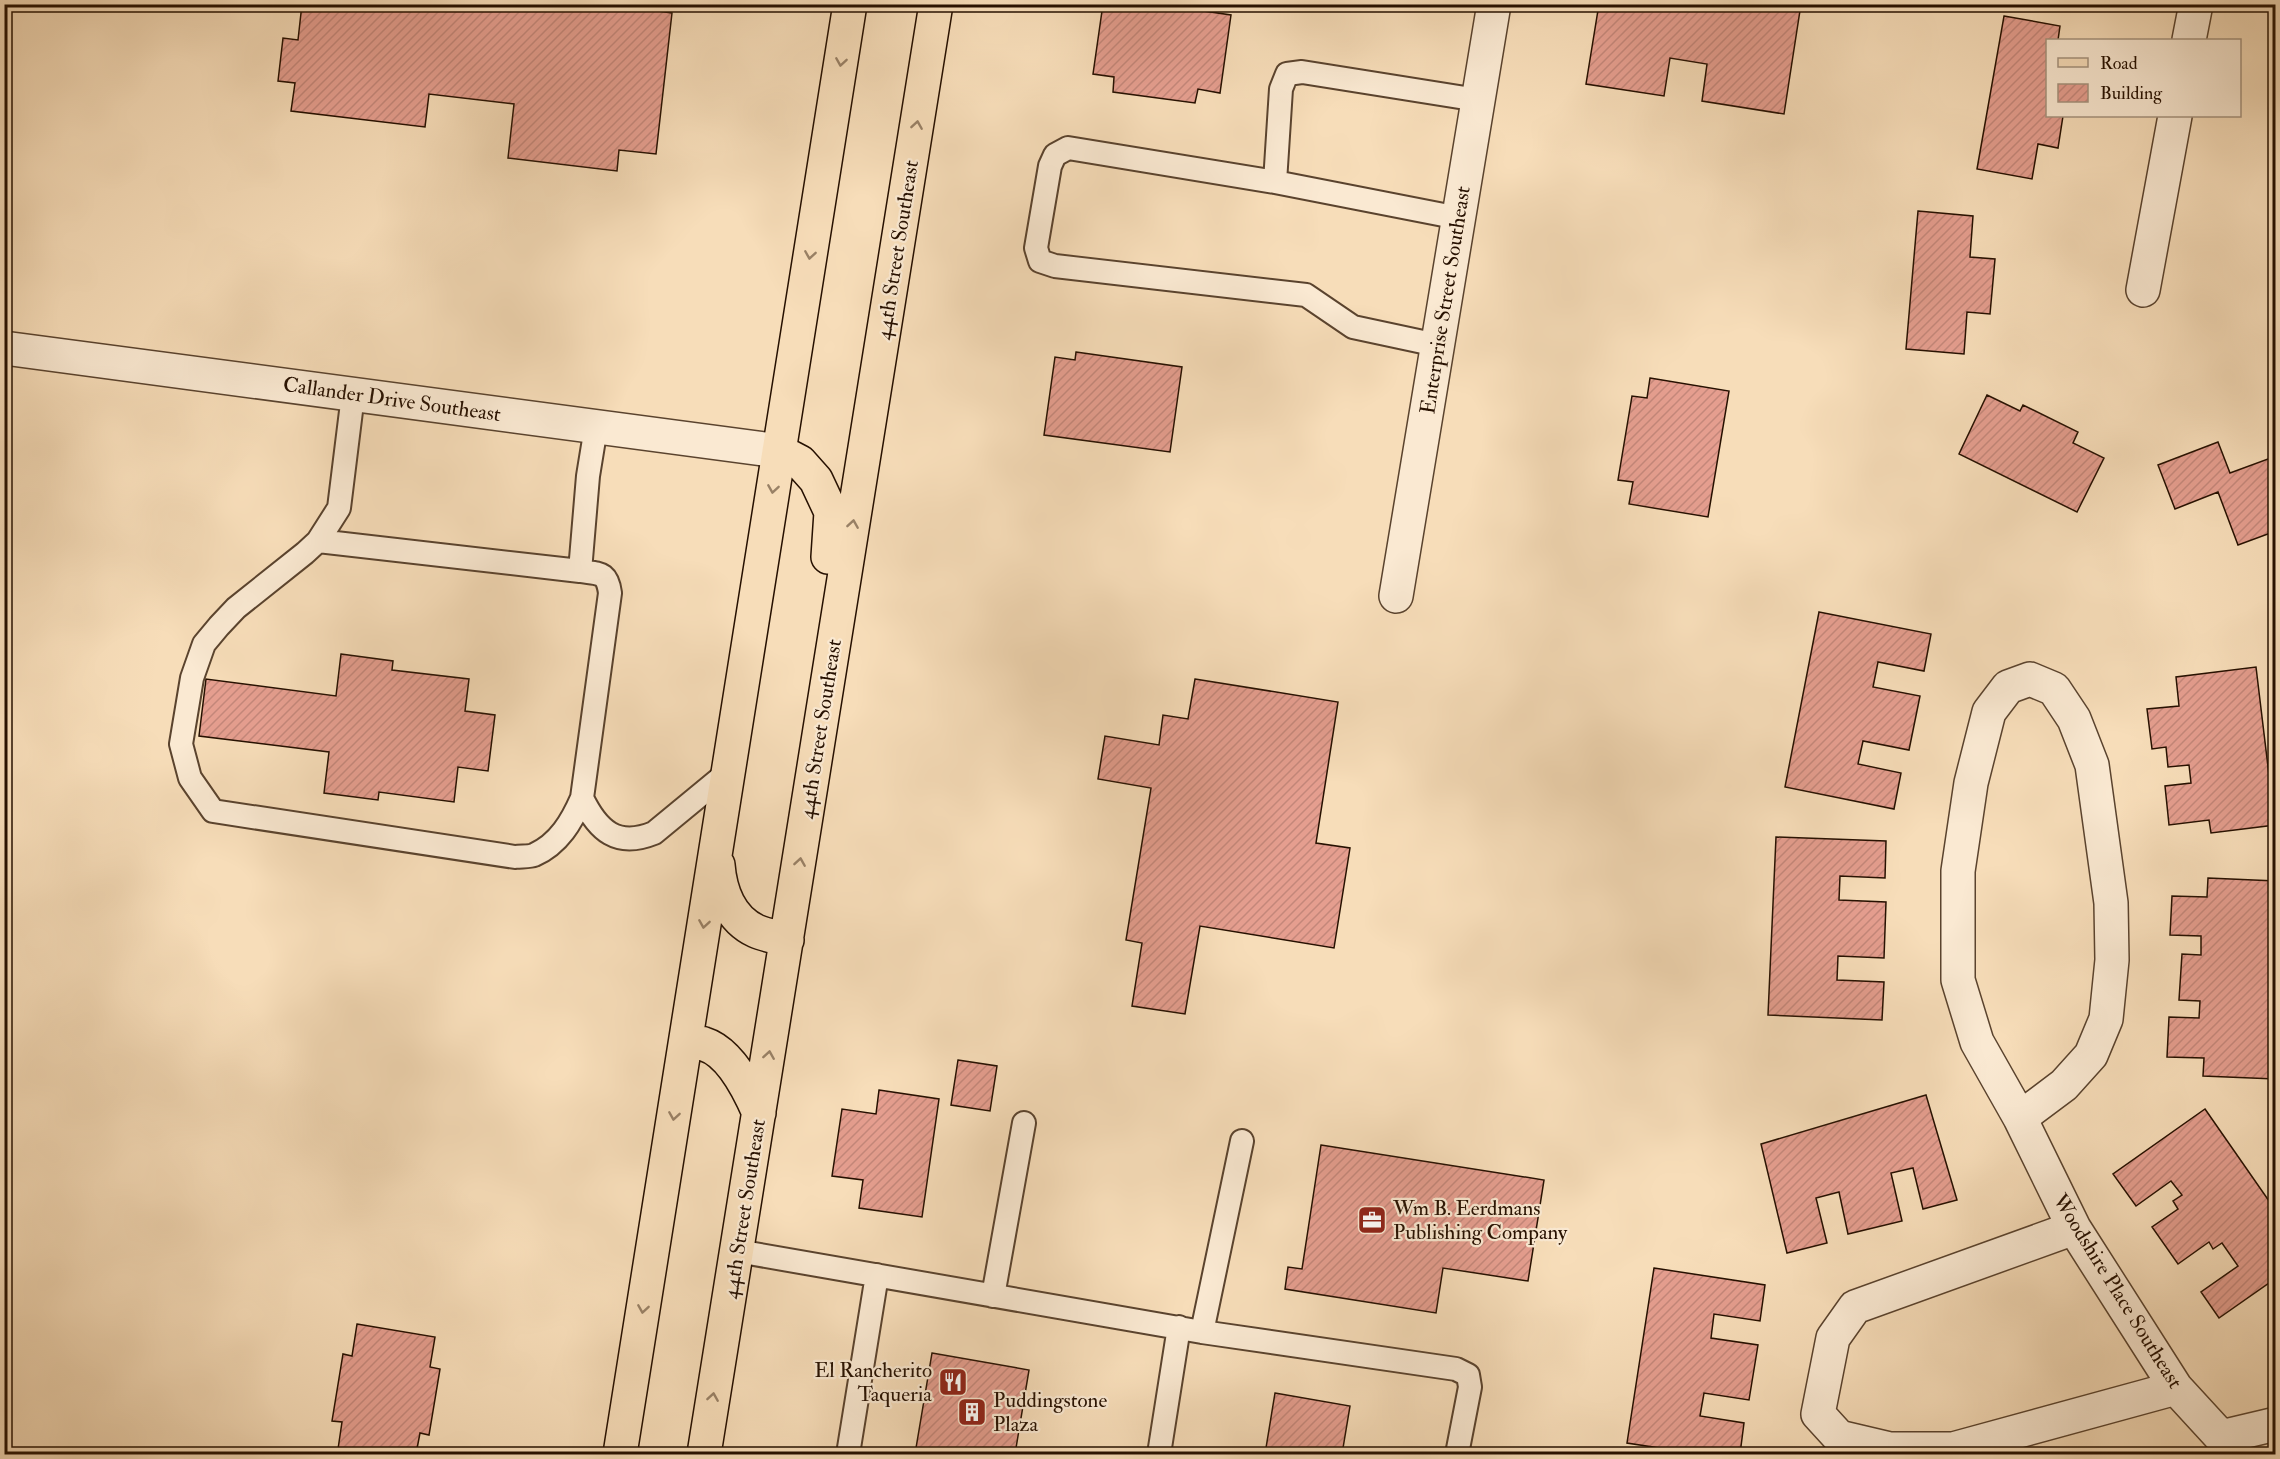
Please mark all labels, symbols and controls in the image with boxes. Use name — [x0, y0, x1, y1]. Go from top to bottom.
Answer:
legend — [2046, 39, 2241, 117]
text: Road — [2100, 52, 2138, 75]
one-way arrow — [835, 58, 847, 67]
text: Building — [2100, 82, 2163, 105]
one-way arrow — [910, 120, 923, 130]
street label: 44th Street Southeast — [870, 158, 925, 342]
street label: Enterprise Street Southeast — [1414, 184, 1477, 416]
one-way arrow — [805, 250, 817, 260]
street label: Callander Drive Southeast — [281, 371, 503, 428]
one-way arrow — [768, 484, 780, 494]
one-way arrow — [846, 520, 858, 529]
street label: 44th Street Southeast — [793, 637, 848, 821]
one-way arrow — [793, 858, 805, 867]
one-way arrow — [699, 919, 711, 928]
one-way arrow — [762, 1050, 774, 1059]
one-way arrow — [668, 1112, 680, 1121]
street label: 44th Street Southeast — [717, 1117, 772, 1301]
street label: Woodshire Place Southeast — [2046, 1188, 2189, 1394]
place label: Wm B. Eerdmans Publishing Company — [1392, 1195, 1568, 1246]
office icon: Wm B. Eerdmans Publishing Company — [1356, 1204, 1388, 1236]
one-way arrow — [638, 1304, 650, 1314]
place label: El Rancherito Taqueria — [814, 1357, 932, 1408]
restaurant icon: El Rancherito Taqueria — [937, 1366, 969, 1398]
place label: Puddingstone Plaza — [993, 1387, 1107, 1438]
one-way arrow — [707, 1392, 719, 1401]
building icon: Puddingstone Plaza — [956, 1396, 988, 1428]

